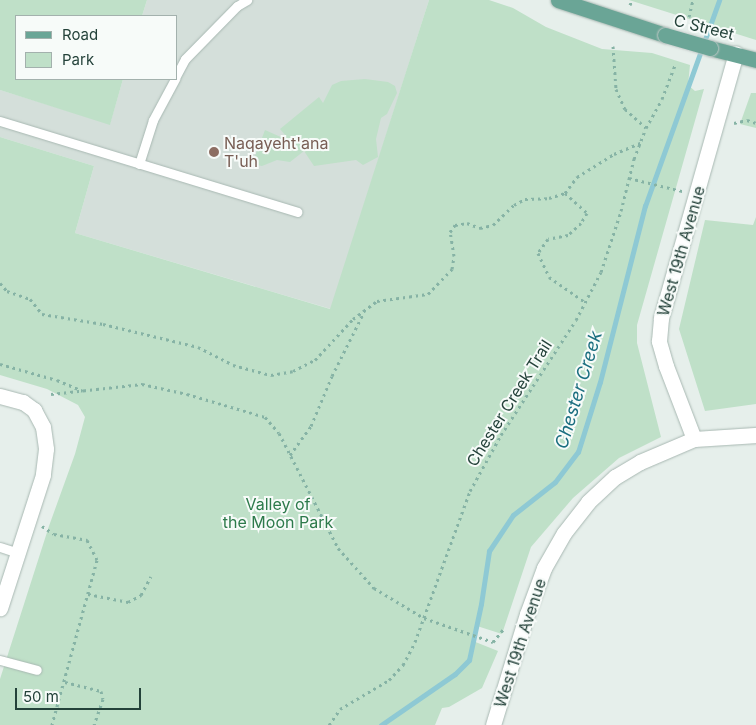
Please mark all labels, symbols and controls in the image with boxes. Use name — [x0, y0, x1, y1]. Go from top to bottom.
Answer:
street label: C Street — [672, 10, 736, 44]
legend — [15, 15, 178, 80]
text: Road — [62, 25, 98, 44]
text: Park — [62, 50, 94, 69]
place label: Naqayeht'ana T'uh — [224, 133, 329, 171]
marker: Naqayeht'ana T'uh — [208, 146, 220, 158]
street label: West 19th Avenue — [653, 184, 709, 318]
water label: Chester Creek — [551, 329, 607, 451]
street label: Chester Creek Trail — [462, 336, 556, 470]
park label: Valley of the Moon Park — [223, 494, 333, 532]
street label: West 19th Avenue — [490, 576, 550, 710]
scale bar — [18, 678, 144, 710]
text: 50 m — [23, 687, 59, 706]

